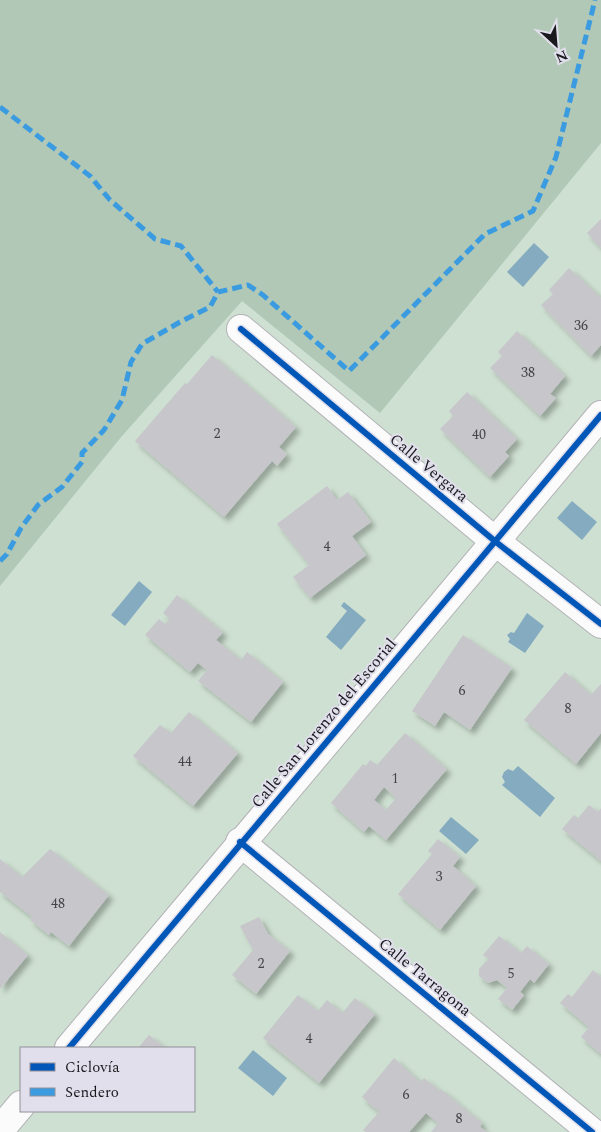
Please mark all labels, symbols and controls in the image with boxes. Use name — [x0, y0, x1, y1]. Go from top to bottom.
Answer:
north arrow — [531, 20, 581, 70]
text: N — [552, 44, 571, 68]
house number: 36 — [574, 315, 588, 336]
house number: 38 — [521, 362, 535, 383]
house number: 2 — [214, 423, 221, 444]
house number: 40 — [472, 424, 486, 445]
street label: Calle Vergara — [384, 428, 474, 508]
house number: 4 — [324, 536, 331, 557]
street label: Calle San Lorenzo del Escorial — [246, 633, 402, 813]
house number: 6 — [459, 680, 466, 701]
house number: 8 — [565, 698, 572, 719]
house number: 44 — [178, 751, 192, 772]
house number: 1 — [392, 768, 399, 789]
house number: 3 — [436, 866, 443, 887]
house number: 48 — [51, 893, 65, 914]
street label: Calle Tarragona — [373, 932, 477, 1022]
house number: 2 — [258, 953, 265, 974]
house number: 5 — [508, 963, 515, 984]
house number: 4 — [306, 1028, 313, 1049]
legend — [20, 1047, 195, 1112]
text: Ciclovía — [65, 1056, 120, 1079]
text: Sendero — [65, 1081, 119, 1104]
house number: 6 — [403, 1084, 410, 1105]
house number: 8 — [456, 1108, 463, 1129]

